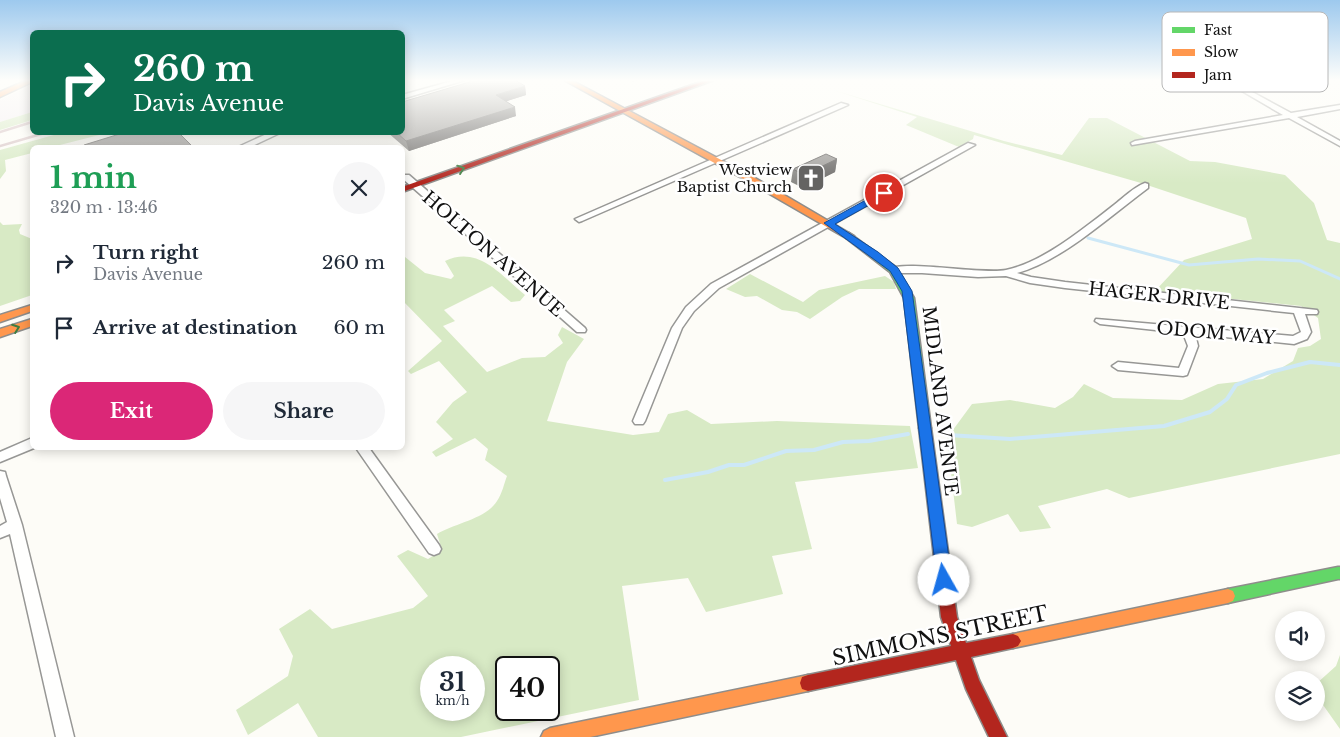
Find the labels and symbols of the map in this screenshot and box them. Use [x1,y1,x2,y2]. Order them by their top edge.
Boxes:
legend [1162,12,1328,92]
text: Fast [1204,21,1233,39]
text: Slow [1204,43,1238,61]
text: Jam [1202,66,1232,84]
place label: Westview Baptist Church [677,160,792,196]
church icon: Westview Baptist Church [796,163,826,193]
one-way arrow [456,165,465,175]
pin [863,172,905,214]
street label: HOLTON AVENUE [418,186,568,322]
street label: HAGER DRIVE [1087,278,1231,314]
street label: MIDLAND AVENUE [917,305,963,497]
street label: ODOM WAY [1156,317,1277,349]
one-way arrow [11,324,20,334]
position arrow [917,553,969,605]
street label: SIMMONS STREET [830,600,1050,672]
speed limit sign: 40 [495,656,560,721]

